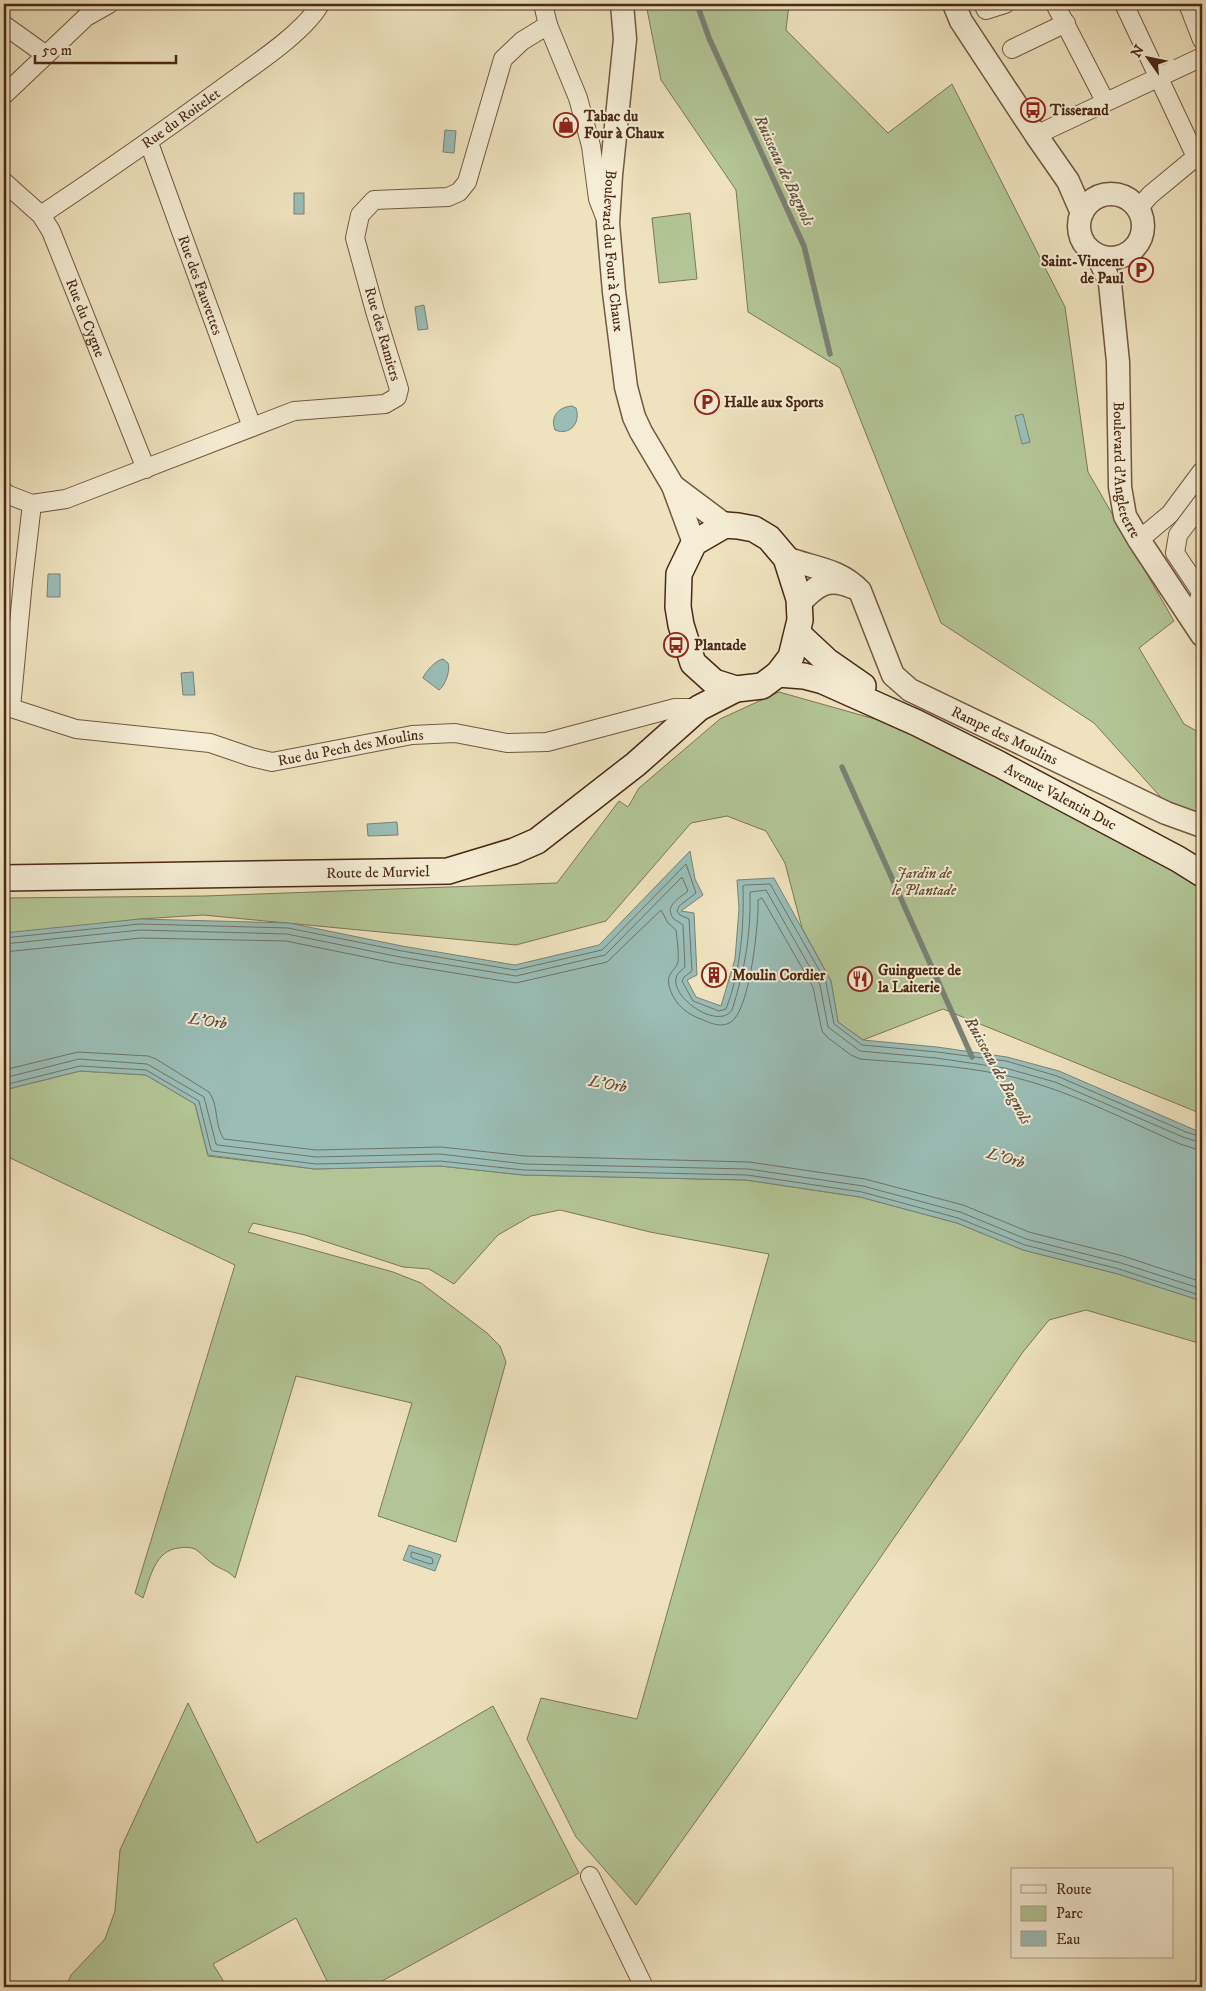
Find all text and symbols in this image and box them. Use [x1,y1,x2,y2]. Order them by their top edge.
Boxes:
scale bar [35,32,176,64]
north arrow [1124,32,1174,82]
text: 50 m [42,41,72,60]
text: N [1127,41,1149,61]
street label: Rue du Roitelet [138,84,224,153]
bus stop icon: Tisserand [1020,97,1046,123]
place label: Tisserand [1049,101,1109,120]
place label: Tabac du Four à Chaux [583,107,665,143]
water label: Ruisseau de Bagnols [749,111,819,230]
shop icon: Tabac du Four à Chaux [553,112,579,138]
street label: Boulevard du Four à Chaux [598,169,628,334]
street label: Rue des Fauvettes [173,233,227,338]
place label: Saint-Vincent de Paul [1041,252,1124,288]
parking icon: Saint-Vincent de Paul [1128,257,1154,283]
street label: Rue du Cygne [61,276,109,360]
street label: Rue des Ramiers [360,285,405,383]
parking icon: Halle aux Sports [694,389,720,415]
place label: Halle aux Sports [724,393,824,412]
street label: Boulevard d'Angleterre [1109,402,1145,542]
bus stop icon: Plantade [663,632,689,658]
place label: Plantade [694,636,747,655]
street label: Rampe des Moulins [948,702,1061,770]
street label: Rue du Pech des Moulins [276,725,424,771]
street label: Avenue Valentin Duc [1001,760,1120,835]
street label: Route de Murviel [326,862,430,883]
park label: Jardin de le Plantade [891,864,957,900]
place label: Guinguette de la Laiterie [877,961,962,997]
building icon: Moulin Cordier [701,962,727,988]
place label: Moulin Cordier [732,966,826,985]
restaurant icon: Guinguette de la Laiterie [847,966,873,992]
water label: L'Orb [187,1008,228,1034]
water label: Ruisseau de Bagnols [960,1012,1037,1129]
water label: L'Orb [586,1071,629,1097]
water label: L'Orb [984,1143,1027,1173]
legend [1011,1868,1174,1958]
text: Route [1056,1880,1091,1899]
text: Parc [1056,1904,1084,1923]
text: Eau [1056,1930,1080,1949]

